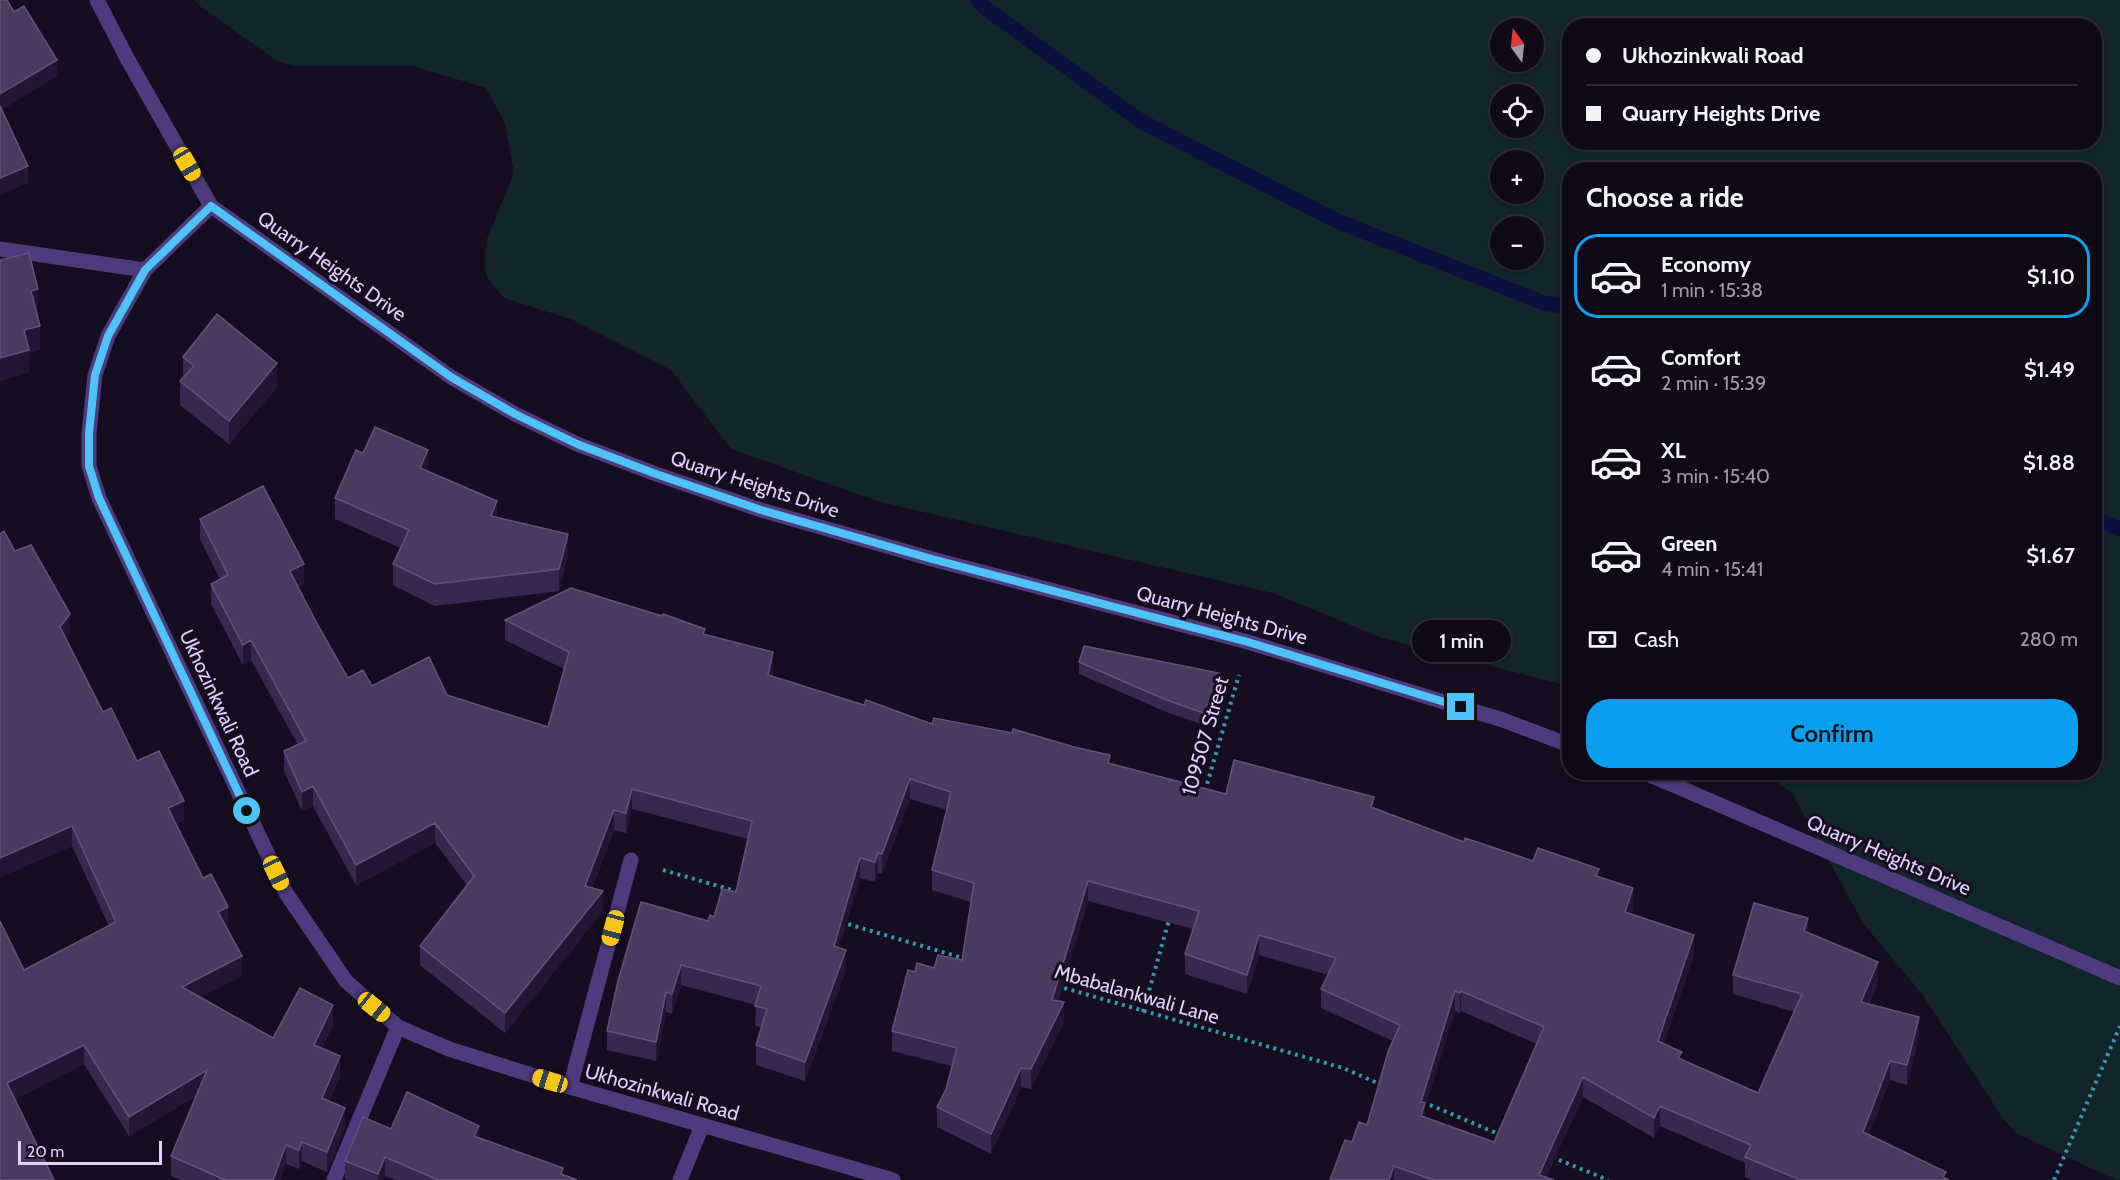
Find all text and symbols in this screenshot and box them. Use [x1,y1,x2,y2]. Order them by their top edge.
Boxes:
north arrow [1490,18,1544,72]
map controls [1490,18,1544,270]
text: Ukhozinkwali Road [1622,42,1803,69]
button: locate [1490,84,1544,138]
text: Quarry Heights Drive [1622,100,1820,127]
car [170,144,204,184]
button: + [1490,150,1544,204]
text: Choose a ride [1586,181,1744,214]
street label: Quarry Heights Drive [253,206,411,326]
button: − [1490,216,1544,270]
icon: car [1589,249,1643,303]
text: Economy [1661,251,1751,278]
text: $1.10 [2027,263,2075,290]
text: 1 min · 15:38 [1661,278,1763,302]
icon: car [1589,342,1643,396]
text: Comfort [1661,344,1740,371]
text: $1.49 [2024,356,2075,383]
text: 2 min · 15:39 [1661,371,1766,395]
icon: car [1589,435,1643,489]
text: XL [1661,437,1686,464]
street label: Quarry Heights Drive [668,445,842,523]
text: $1.88 [2023,449,2075,476]
text: 3 min · 15:40 [1661,464,1770,488]
icon: car [1589,528,1643,582]
text: Green [1661,530,1717,557]
text: $1.67 [2026,542,2075,569]
text: 4 min · 15:41 [1661,557,1763,581]
street label: Quarry Heights Drive [1134,581,1310,649]
callout: 1 min [1412,620,1510,662]
icon: cash [1586,623,1619,656]
street label: Ukhozinkwali Road [174,626,264,780]
text: Cash [1634,626,1679,653]
text: 280 m [2019,627,2078,651]
text: 1 min [1439,629,1484,653]
street label: 109507 Street [1177,674,1233,798]
route end [1447,693,1474,720]
button: Confirm [1586,699,2078,768]
route start [233,797,260,824]
street label: Quarry Heights Drive [1803,810,1975,900]
car [260,853,292,893]
car [600,908,626,948]
street label: Mbabalankwali Lane [1052,959,1222,1029]
car [354,989,394,1025]
street label: Ukhozinkwali Road [582,1058,742,1126]
car [530,1067,570,1095]
scale bar [18,1138,162,1166]
text: 20 m [27,1142,64,1161]

